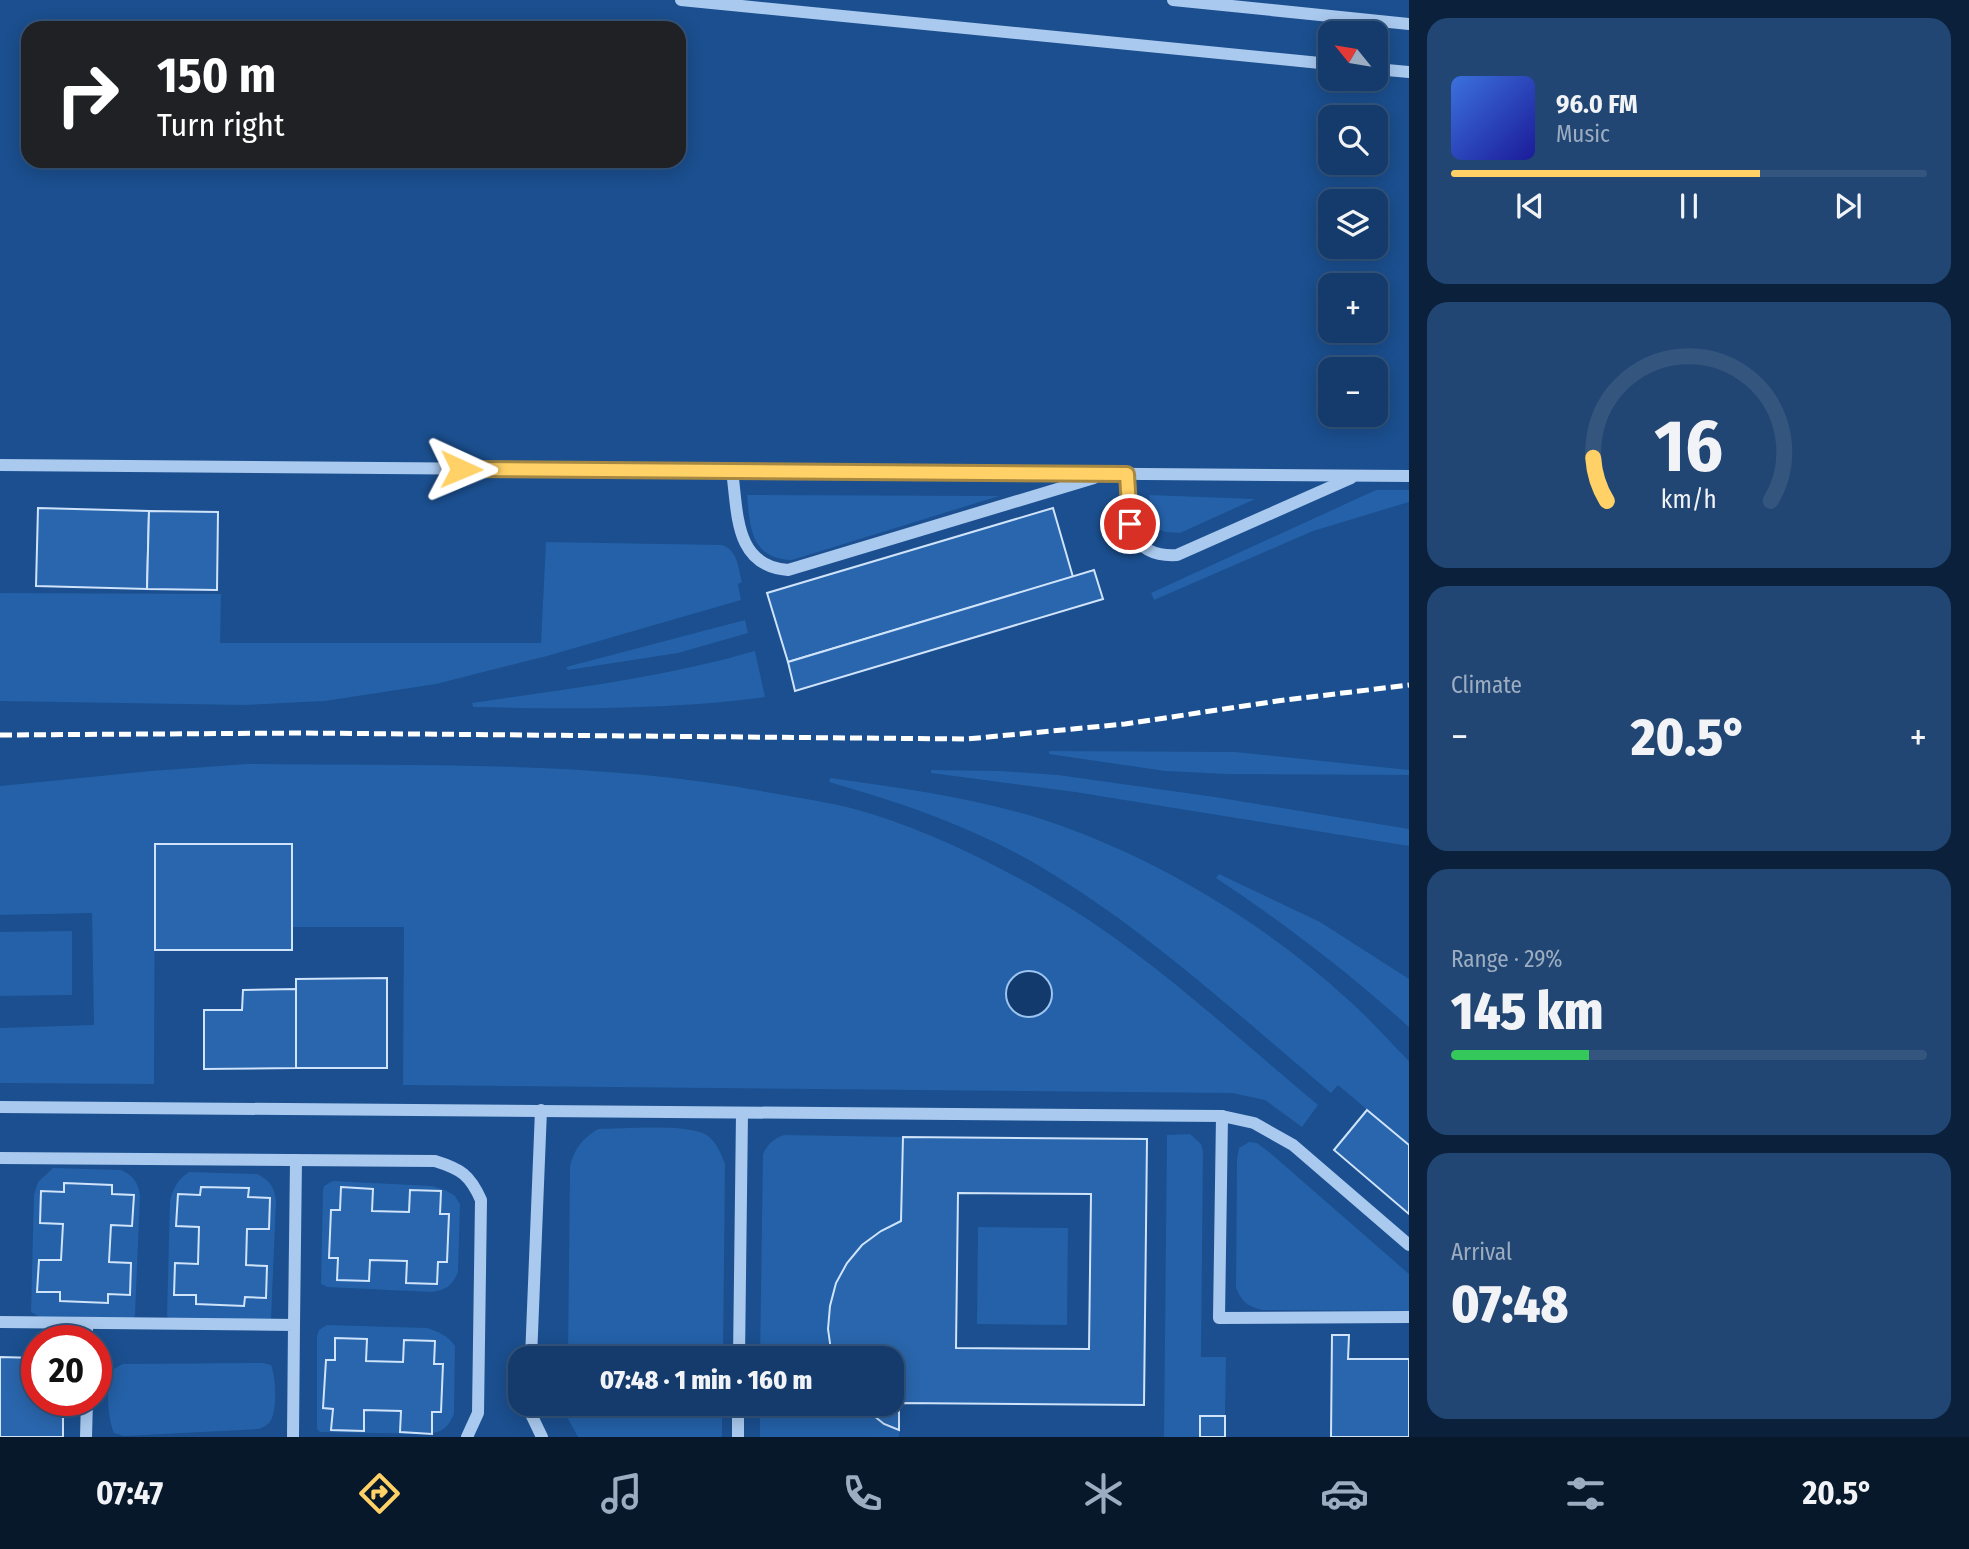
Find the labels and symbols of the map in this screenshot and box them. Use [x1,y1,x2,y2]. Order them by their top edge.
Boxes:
north arrow [1318,21,1388,91]
position arrow [424,432,498,506]
pin [1100,494,1160,554]
speed limit sign: 20 [21,1325,112,1416]

